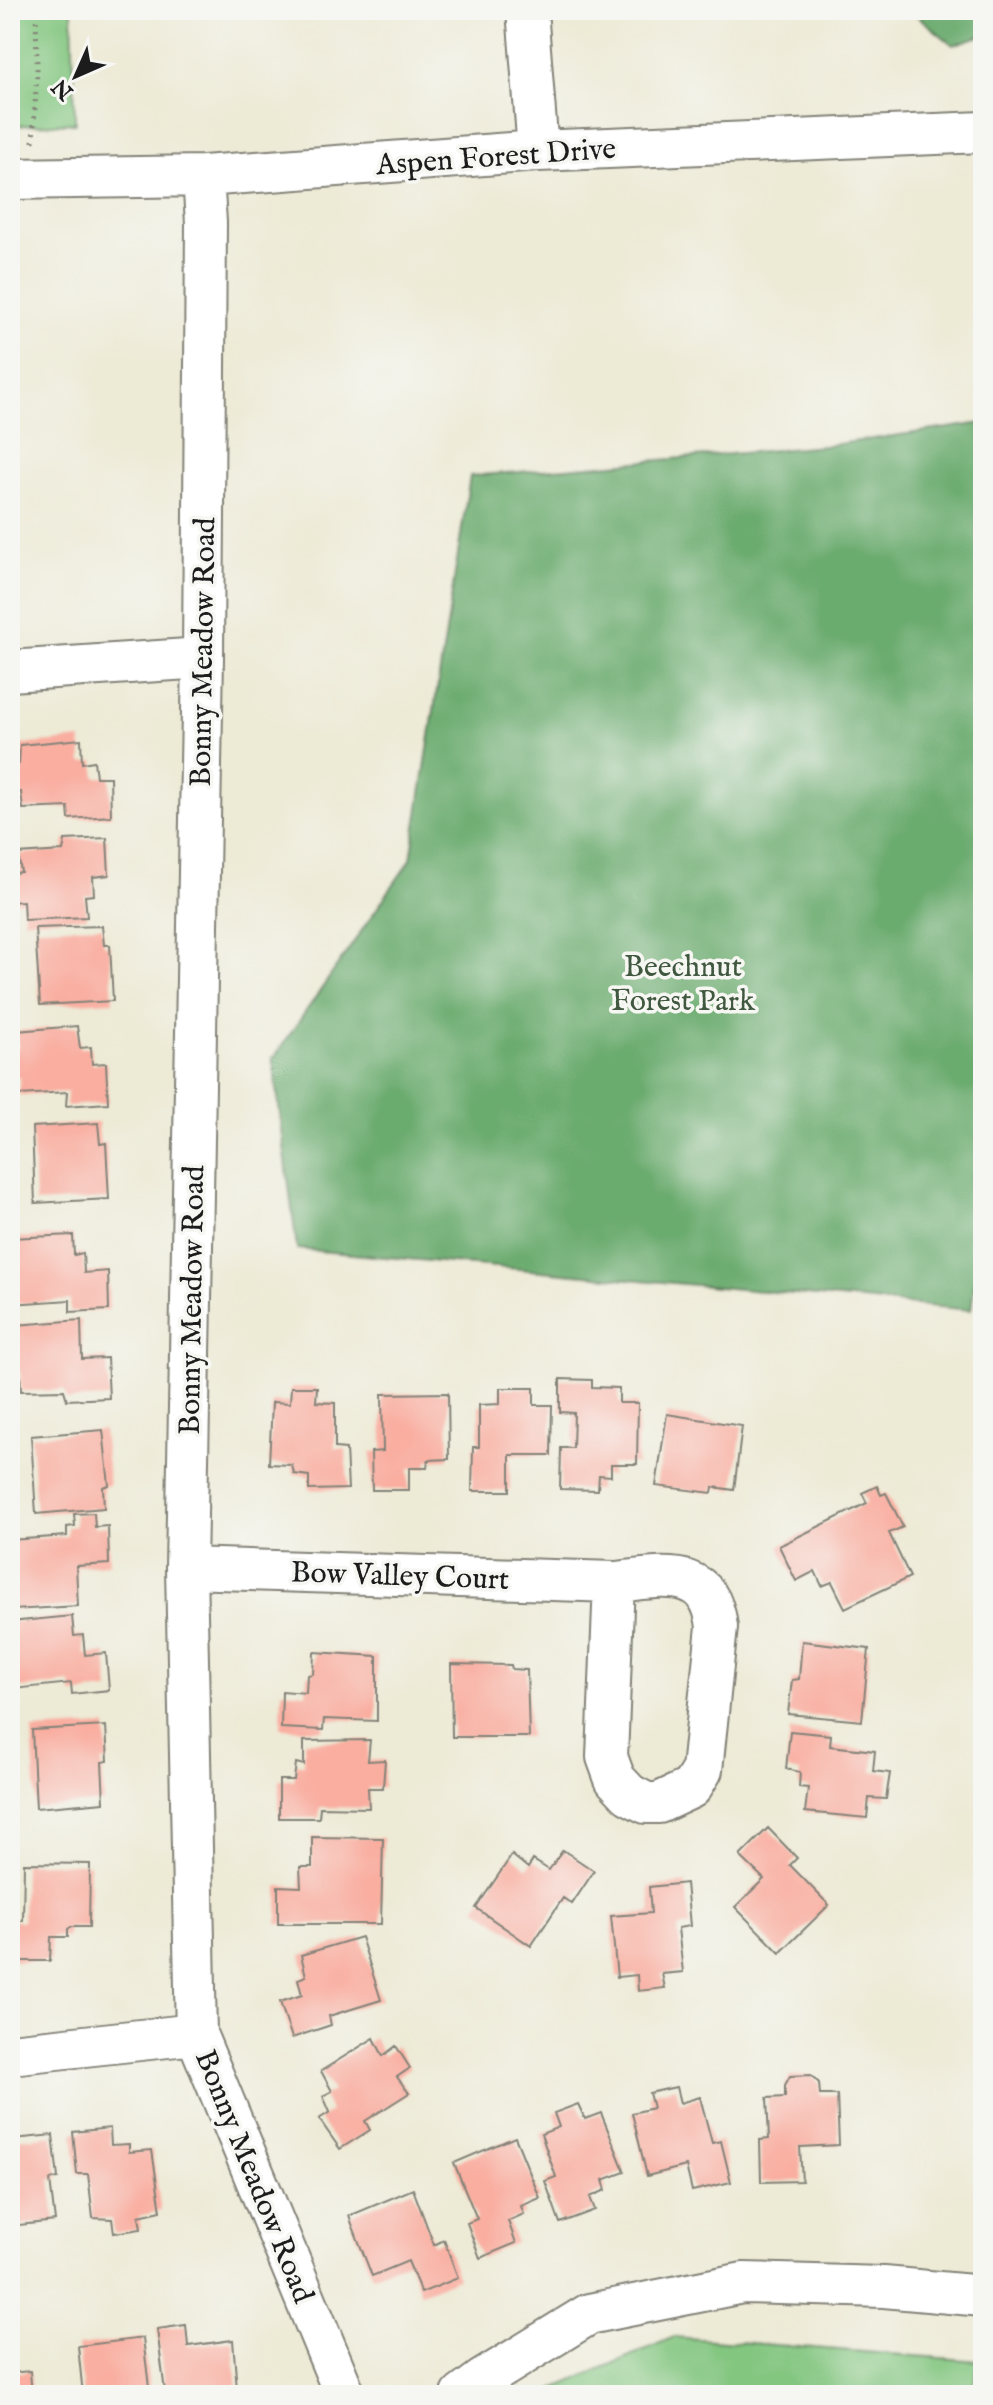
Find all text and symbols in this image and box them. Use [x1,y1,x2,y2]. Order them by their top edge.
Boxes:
north arrow [36,36,116,116]
text: N [47,72,81,106]
street label: Aspen Forest Drive [374,131,617,185]
street label: Bonny Meadow Road [183,516,225,787]
park label: Beechnut Forest Park [611,949,756,1021]
street label: Bonny Meadow Road [172,1164,214,1435]
street label: Bow Valley Court [290,1554,510,1600]
street label: Bonny Meadow Road [185,2045,322,2310]

